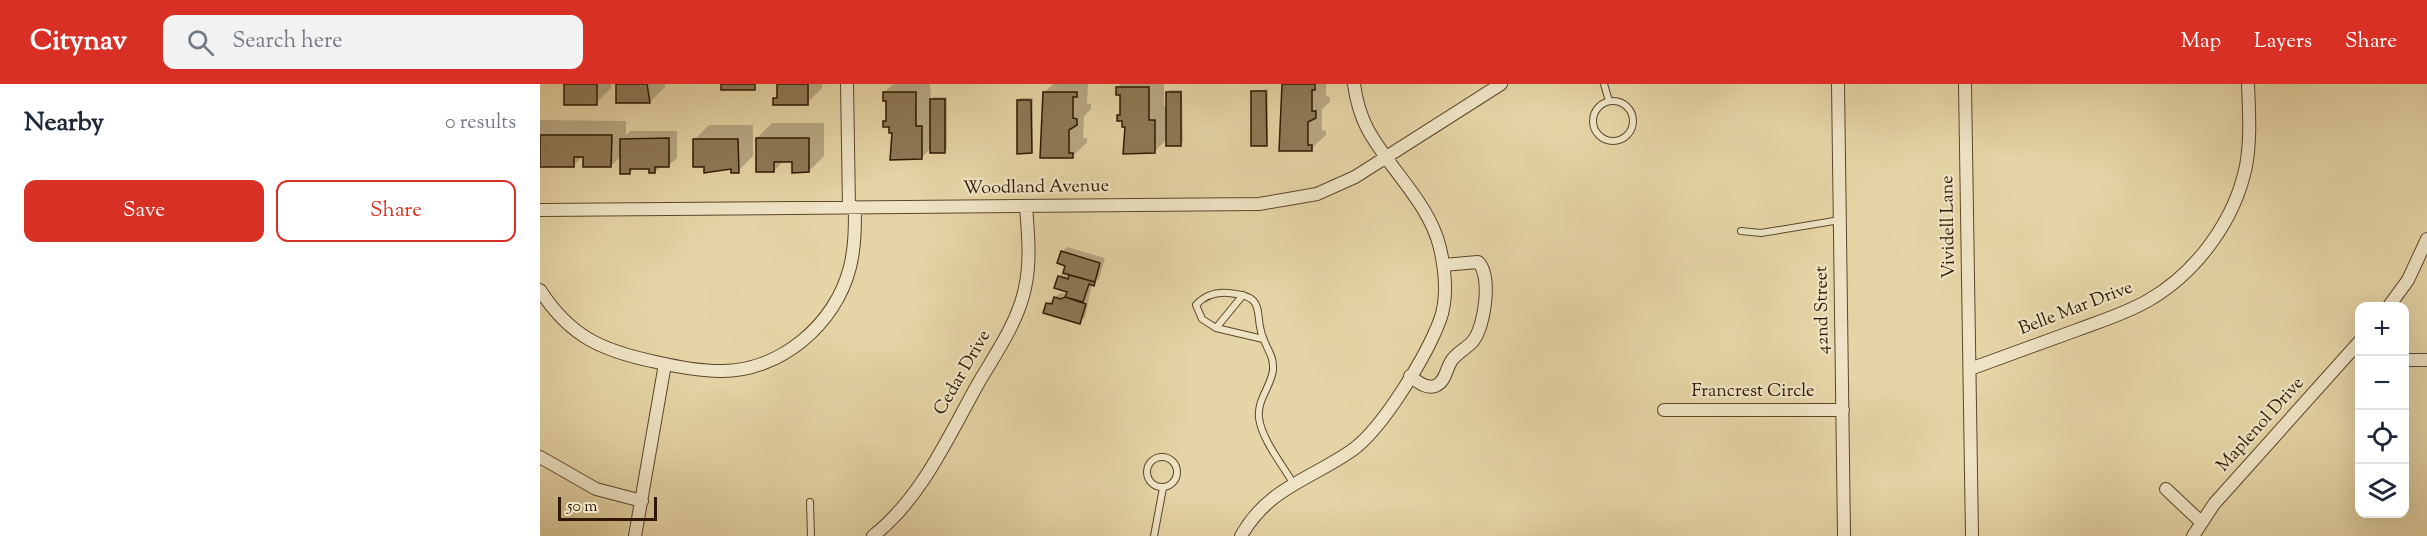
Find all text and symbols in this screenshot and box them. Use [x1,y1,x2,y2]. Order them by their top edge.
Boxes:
search box [163,15,583,69]
text: Citynav [30,22,127,62]
icon: search [184,26,217,59]
text: Search here [232,26,343,58]
text: Map [2181,27,2221,57]
text: Layers [2254,27,2312,57]
text: Share [2345,27,2397,57]
text: Nearby [24,105,104,142]
text: 0 results [445,109,516,138]
street label: Woodland Avenue [963,174,1109,202]
street label: Vividell Lane [1935,175,1963,279]
button: Save [24,180,264,242]
button: Share [276,180,516,242]
street label: 42nd Street [1809,266,1837,354]
street label: Belle Mar Drive [2015,275,2137,343]
map controls [2355,302,2409,518]
button: + [2355,302,2409,356]
street label: Cedar Drive [928,326,998,420]
button: − [2355,356,2409,410]
street label: Maplenol Drive [2211,372,2311,478]
street label: Francrest Circle [1692,379,1814,405]
button: locate [2355,410,2409,464]
button: layers [2355,464,2409,518]
scale bar [558,494,657,522]
text: 50 m [567,496,598,519]

